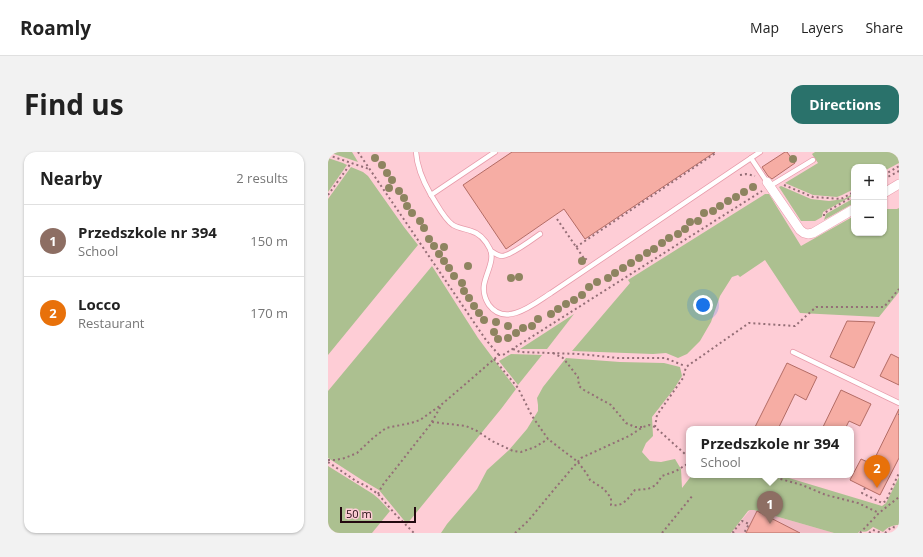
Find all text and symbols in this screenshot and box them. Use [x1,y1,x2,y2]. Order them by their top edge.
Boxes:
text: Roamly [20,15,91,41]
text: Map [750,18,779,37]
text: Layers [801,18,843,37]
text: Share [865,18,903,37]
text: Find us [24,85,124,123]
button: Directions [791,85,899,124]
map controls [851,164,887,236]
button: + [851,164,887,200]
text: Nearby [40,167,102,190]
text: 2 results [236,169,288,187]
button: − [851,200,887,236]
text: Przedszkole nr 394 [78,222,217,242]
text: 1 [49,232,57,250]
text: 150 m [250,232,288,250]
text: School [78,242,118,260]
text: Locco [78,294,120,314]
your location [693,295,713,315]
text: 2 [49,304,57,322]
text: 170 m [250,304,288,322]
text: Restaurant [78,314,145,332]
popup [686,426,854,478]
text: Przedszkole nr 394 [701,433,839,453]
text: School [701,453,741,471]
pin: 2 [864,455,890,488]
pin: 1 [757,491,783,524]
scale bar [340,505,416,524]
text: 50 m [346,506,372,521]

